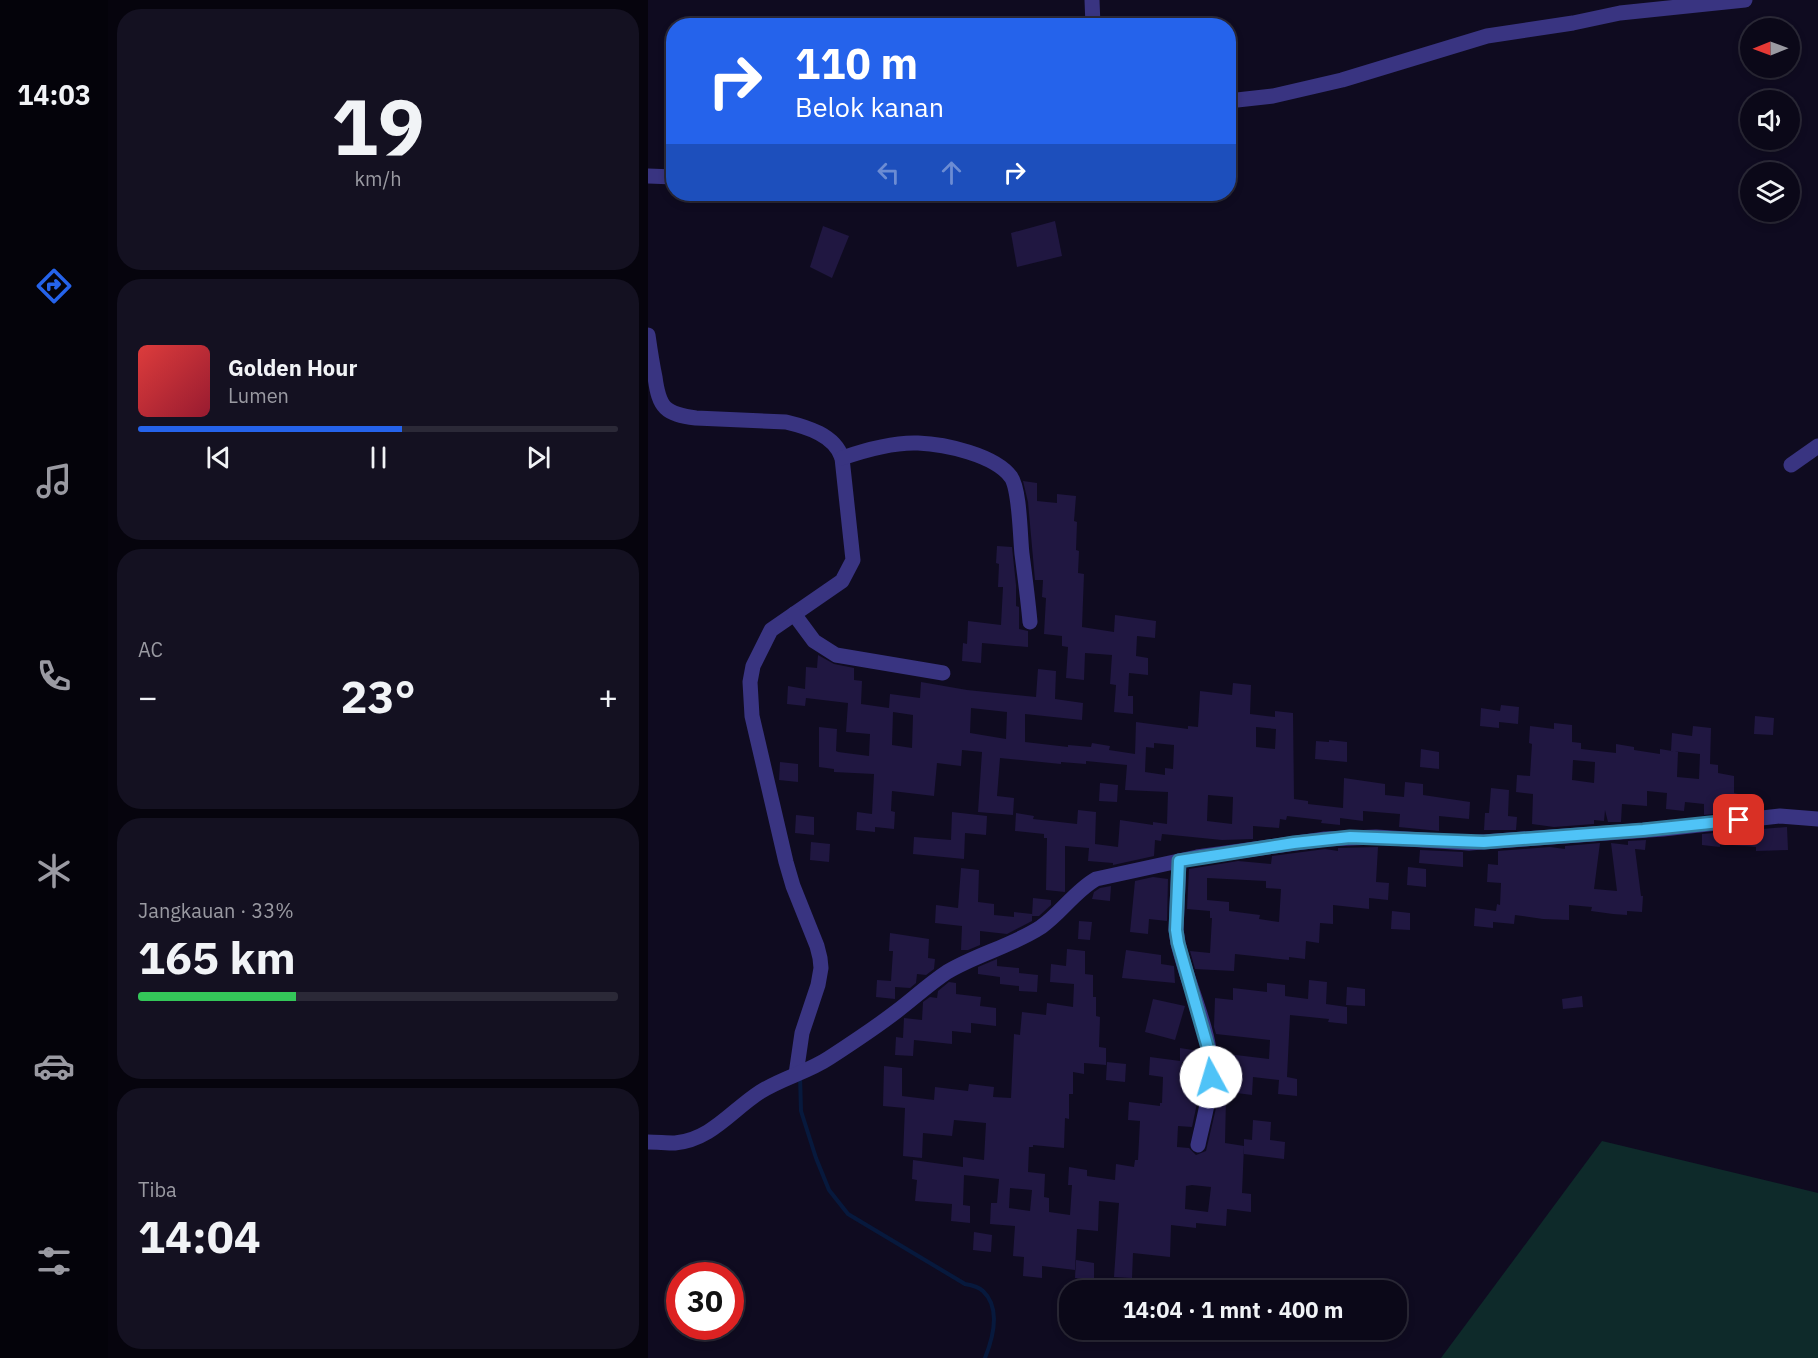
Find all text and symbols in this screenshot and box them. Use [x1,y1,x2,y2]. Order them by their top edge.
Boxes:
north arrow [1740,18,1800,78]
map controls [1740,18,1800,222]
text: 110 m [795,36,918,91]
icon: right [696,42,774,120]
text: 19 [331,75,425,176]
text: 14:03 [17,77,91,112]
text: Belok kanan [795,89,944,124]
button: sound [1740,90,1800,150]
icon: left [872,156,905,189]
icon: ahead [935,156,968,189]
icon: right [998,156,1031,189]
button: layers [1740,162,1800,222]
text: km/h [354,165,402,192]
icon: directions [33,265,75,307]
text: Golden Hour [228,353,357,382]
text: Lumen [228,382,289,409]
icon: previous [202,441,235,474]
icon: pause [362,441,395,474]
icon: next [522,441,555,474]
icon: music [33,460,75,502]
text: AC [138,636,163,663]
icon: phone [33,655,75,697]
text: 23° [340,667,416,725]
text: − [138,675,158,718]
text: + [598,675,618,718]
pin [1713,794,1764,845]
icon: arrive [1722,803,1755,836]
icon: climate [33,850,75,892]
text: Jangkauan · 33% [138,897,294,924]
text: 165 km [138,928,296,986]
icon: car [33,1045,75,1087]
position arrow [1179,1045,1243,1109]
text: Tiba [138,1176,177,1203]
text: 14:04 [138,1207,261,1265]
icon: filters [33,1240,75,1282]
speed limit sign: 30 [666,1262,744,1340]
text: 14:04 · 1 mnt · 400 m [1123,1295,1343,1324]

